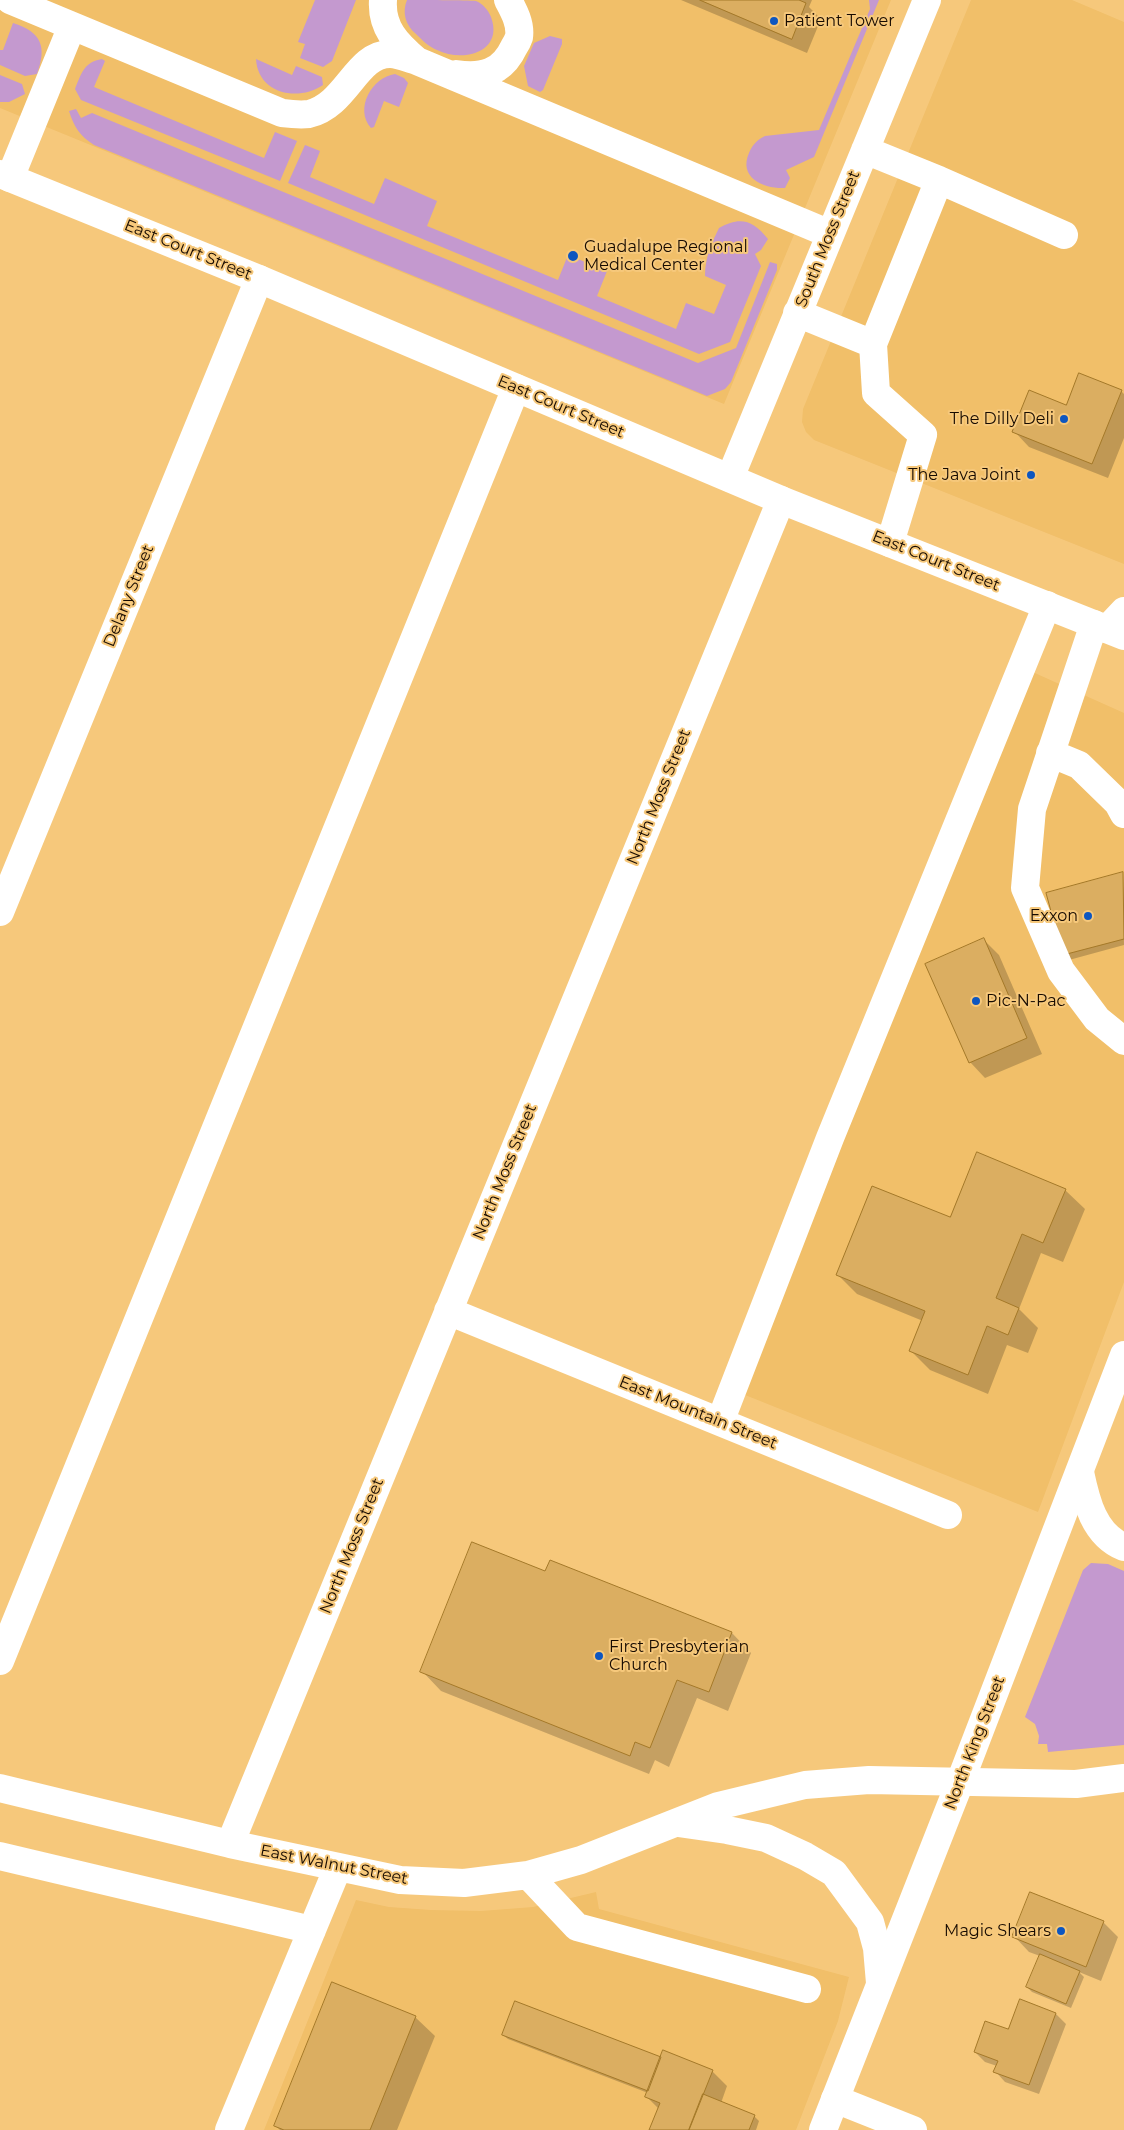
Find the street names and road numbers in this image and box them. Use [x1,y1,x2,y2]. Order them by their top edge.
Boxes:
street label: South Moss Street [792,168,864,310]
street label: East Court Street [121,216,255,284]
street label: East Court Street [495,372,627,442]
street label: East Court Street [869,527,1003,595]
street label: Delany Street [100,542,158,650]
street label: North Moss Street [623,726,695,868]
street label: North Moss Street [469,1101,541,1243]
street label: East Mountain Street [616,1373,780,1453]
street label: North Moss Street [316,1475,388,1617]
street label: North King Street [941,1674,1009,1812]
street label: East Walnut Street [259,1841,409,1889]

